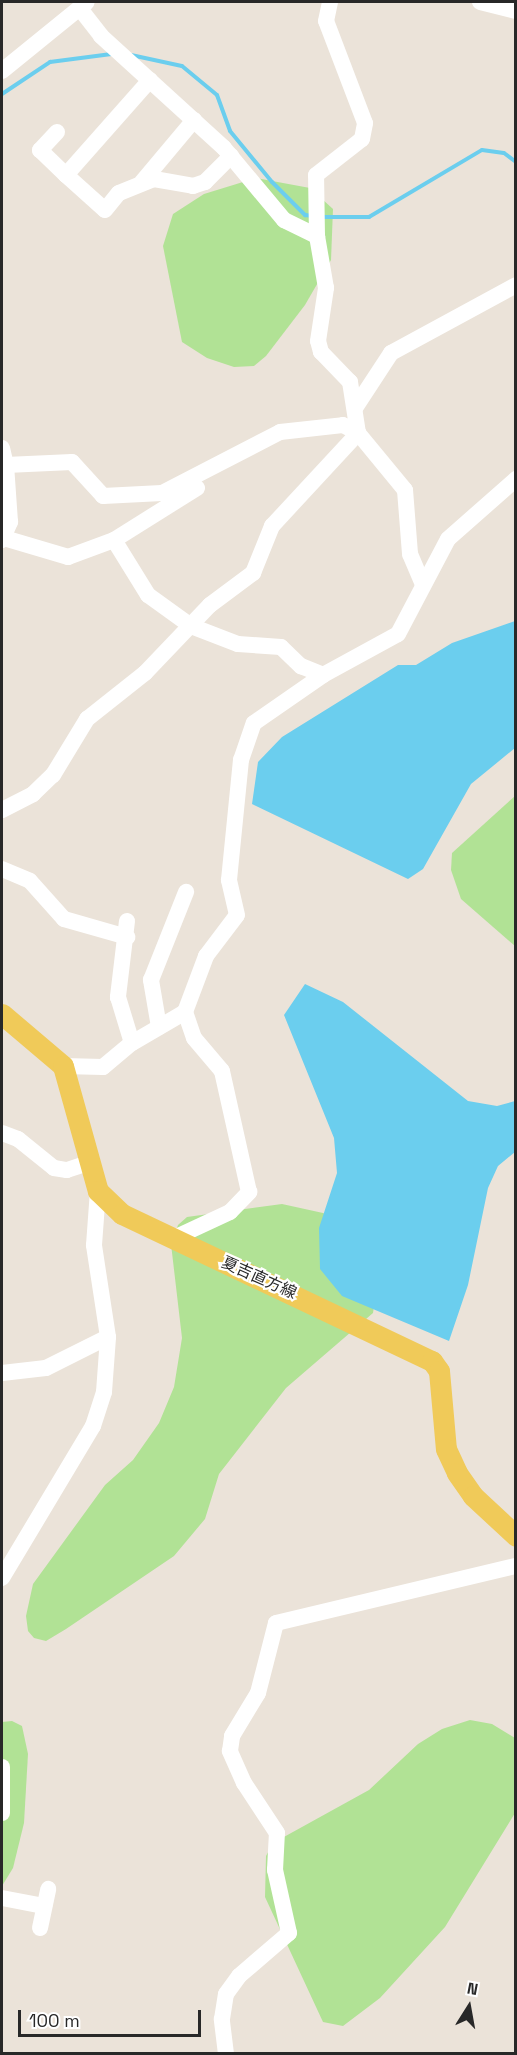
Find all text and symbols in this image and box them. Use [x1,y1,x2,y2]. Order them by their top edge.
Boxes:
street label: 夏吉直方線 [219,1253,299,1303]
north arrow [439,1977,499,2037]
text: N [465,1978,480,2000]
scale bar [21,1998,204,2036]
text: 100 m [29,2009,80,2032]

